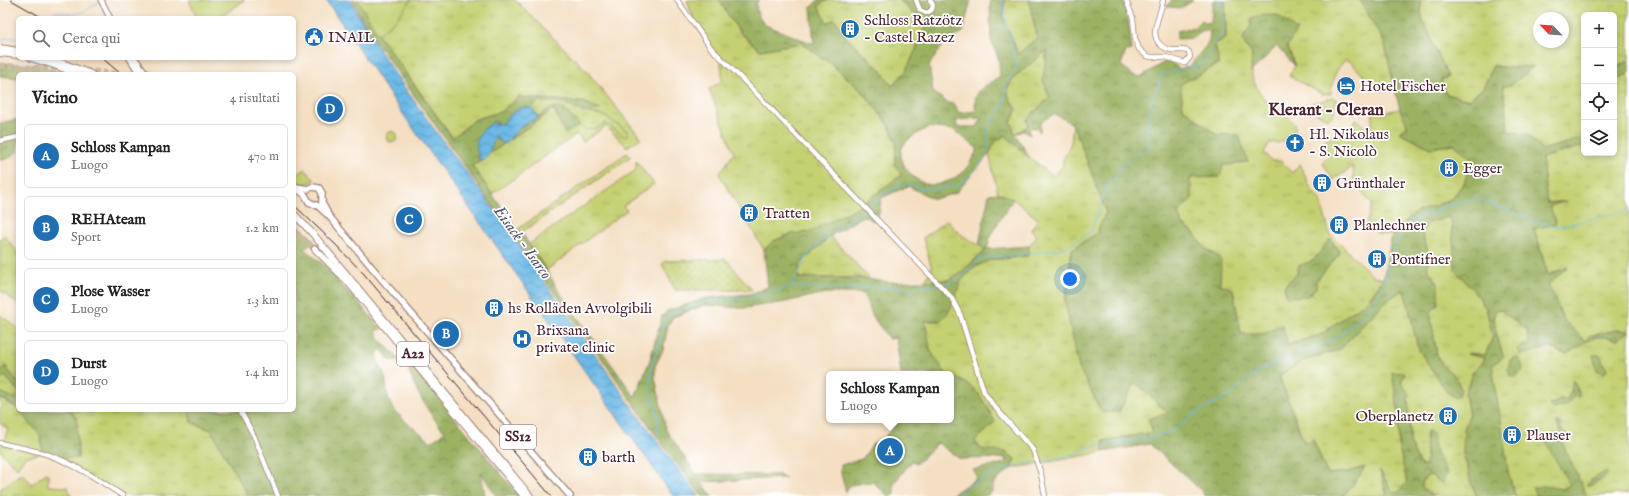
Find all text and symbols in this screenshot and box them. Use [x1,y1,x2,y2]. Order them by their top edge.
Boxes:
place label: Schloss Ratzötz - Castel Razez [864,11,962,47]
north arrow [1533,12,1569,48]
map controls [1581,12,1617,156]
button: + [1581,12,1617,48]
search box [16,16,296,60]
building icon: Schloss Ratzötz - Castel Razez [839,18,861,40]
public building icon: INAIL [303,26,325,48]
icon: search [30,27,52,49]
place label: INAIL [328,28,375,47]
text: Cerca qui [62,29,121,48]
button: − [1581,48,1617,84]
hotel icon: Hotel Fischer [1335,75,1357,97]
place label: Hotel Fischer [1360,77,1446,96]
button: locate [1581,84,1617,120]
text: Vicino [32,88,78,109]
text: 4 risultati [230,90,280,107]
pin: D [317,94,343,124]
district label: Klerant - Cleran [1268,100,1384,121]
button: layers [1581,120,1617,156]
place label: Hl. Nikolaus - S. Nicolò [1309,125,1389,161]
church icon: Hl. Nikolaus - S. Nicolò [1284,132,1306,154]
text: Schloss Kampan [71,138,171,157]
text: A [42,148,50,165]
text: 470 m [248,148,279,165]
text: Luogo [71,157,108,174]
building icon: Egger [1438,157,1460,179]
place label: Egger [1463,159,1503,178]
building icon: Grünthaler [1311,172,1333,194]
place label: Grünthaler [1336,174,1406,193]
water label: Eisack - Isarco [488,202,555,284]
building icon: Tratten [738,202,760,224]
place label: Tratten [763,204,810,223]
pin: C [396,205,422,235]
text: REHAteam [71,210,146,229]
building icon: Planlechner [1328,214,1350,236]
place label: Planlechner [1353,216,1426,235]
text: B [42,220,50,237]
text: 1.2 km [245,220,279,237]
text: Sport [71,229,101,246]
building icon: Pontifner [1366,248,1388,270]
place label: Pontifner [1391,250,1451,269]
your location [1060,269,1080,289]
text: Plose Wasser [71,282,150,301]
text: C [41,292,51,309]
text: 1.3 km [247,292,279,309]
building icon: hs Rolläden Avvolgibili [483,297,505,319]
place label: hs Rolläden Avvolgibili [508,299,652,318]
text: Luogo [71,301,108,318]
pin: B [433,319,459,349]
place label: Brixsana private clinic [536,321,615,357]
hospital icon: Brixsana private clinic [511,328,533,350]
road number: A22 [397,342,429,366]
text: Durst [71,354,107,373]
text: D [41,364,51,381]
text: 1.4 km [245,364,279,381]
popup [826,371,954,423]
text: Luogo [71,373,108,390]
text: Schloss Kampan [840,379,940,398]
text: Luogo [840,398,877,415]
building icon: Oberplanetz [1437,405,1459,427]
place label: Oberplanetz [1356,407,1434,426]
building icon: Plauser [1501,424,1523,446]
road number: SS12 [500,425,536,449]
place label: Plauser [1526,426,1571,445]
pin: A [877,436,903,466]
building icon: barth [577,446,599,468]
place label: barth [602,448,635,467]

